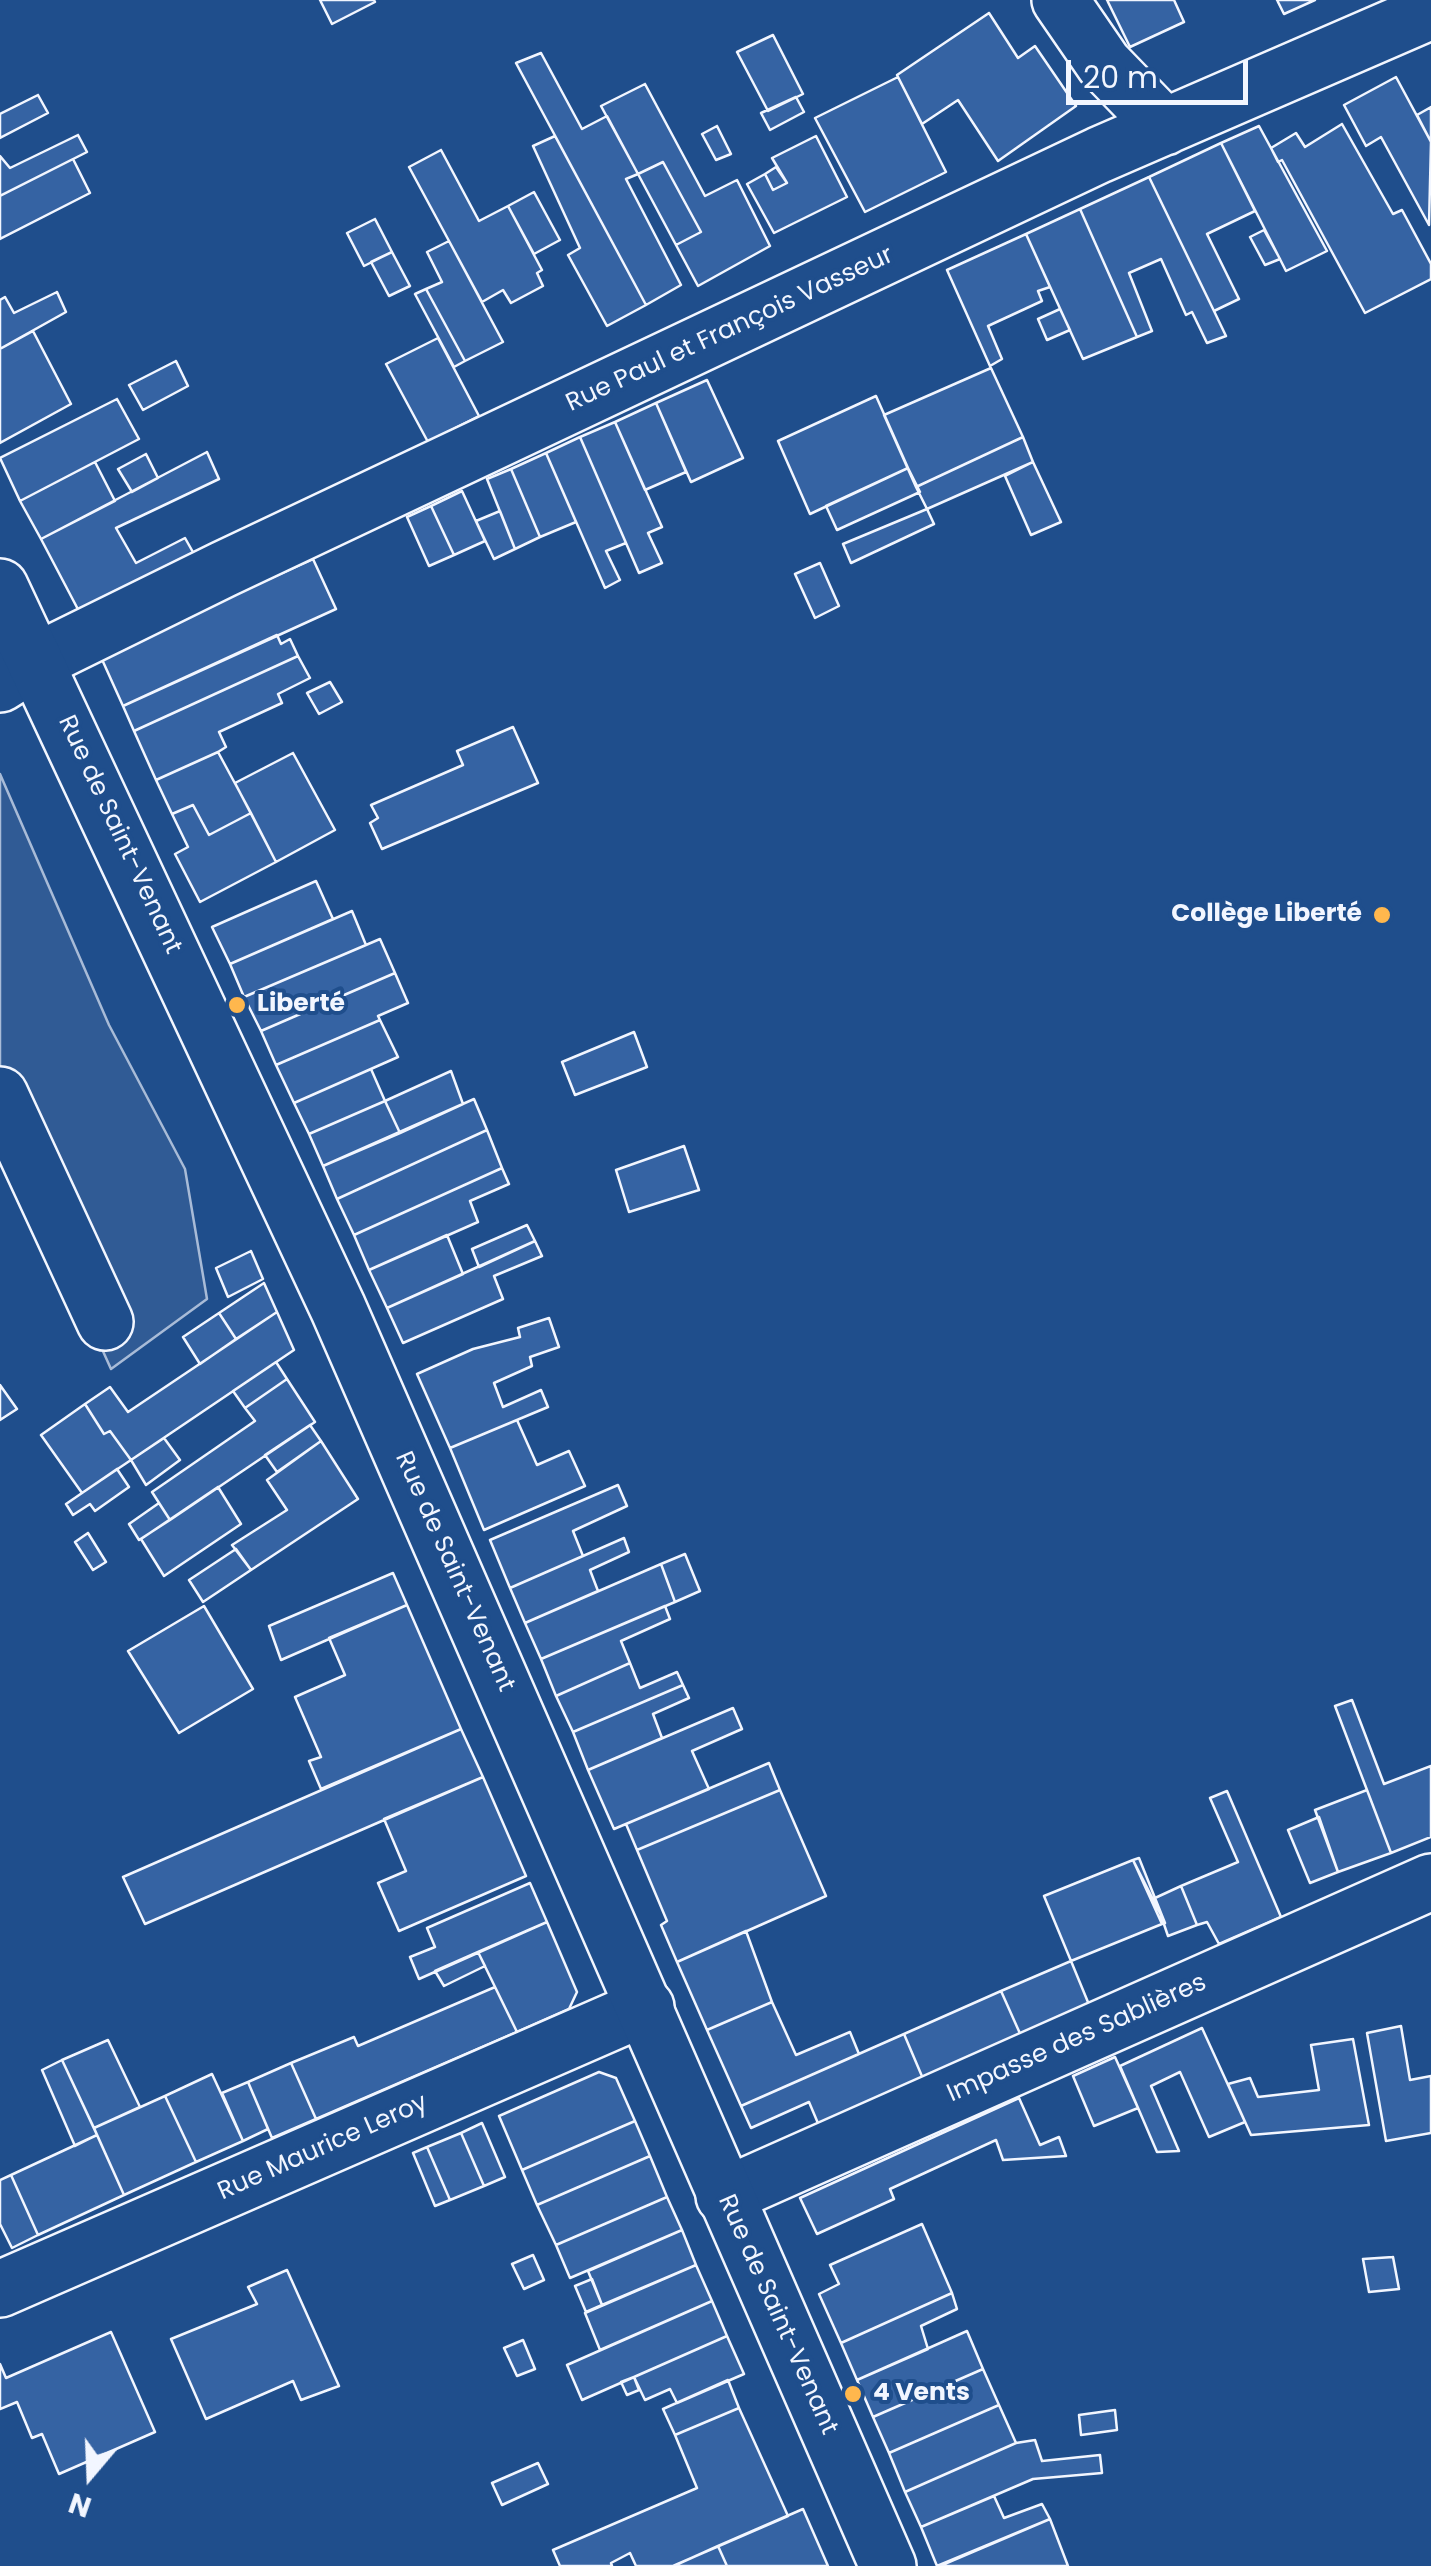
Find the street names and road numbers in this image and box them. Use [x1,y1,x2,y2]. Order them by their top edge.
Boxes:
street label: Rue Paul et François Vasseur [562,241,898,419]
street label: Rue de Saint-Venant [51,711,187,959]
street label: Rue de Saint-Venant [388,1447,520,1697]
street label: Impasse des Sablières [943,1968,1211,2110]
street label: Rue Maurice Leroy [214,2088,432,2208]
street label: Rue de Saint-Venant [711,2190,843,2440]

